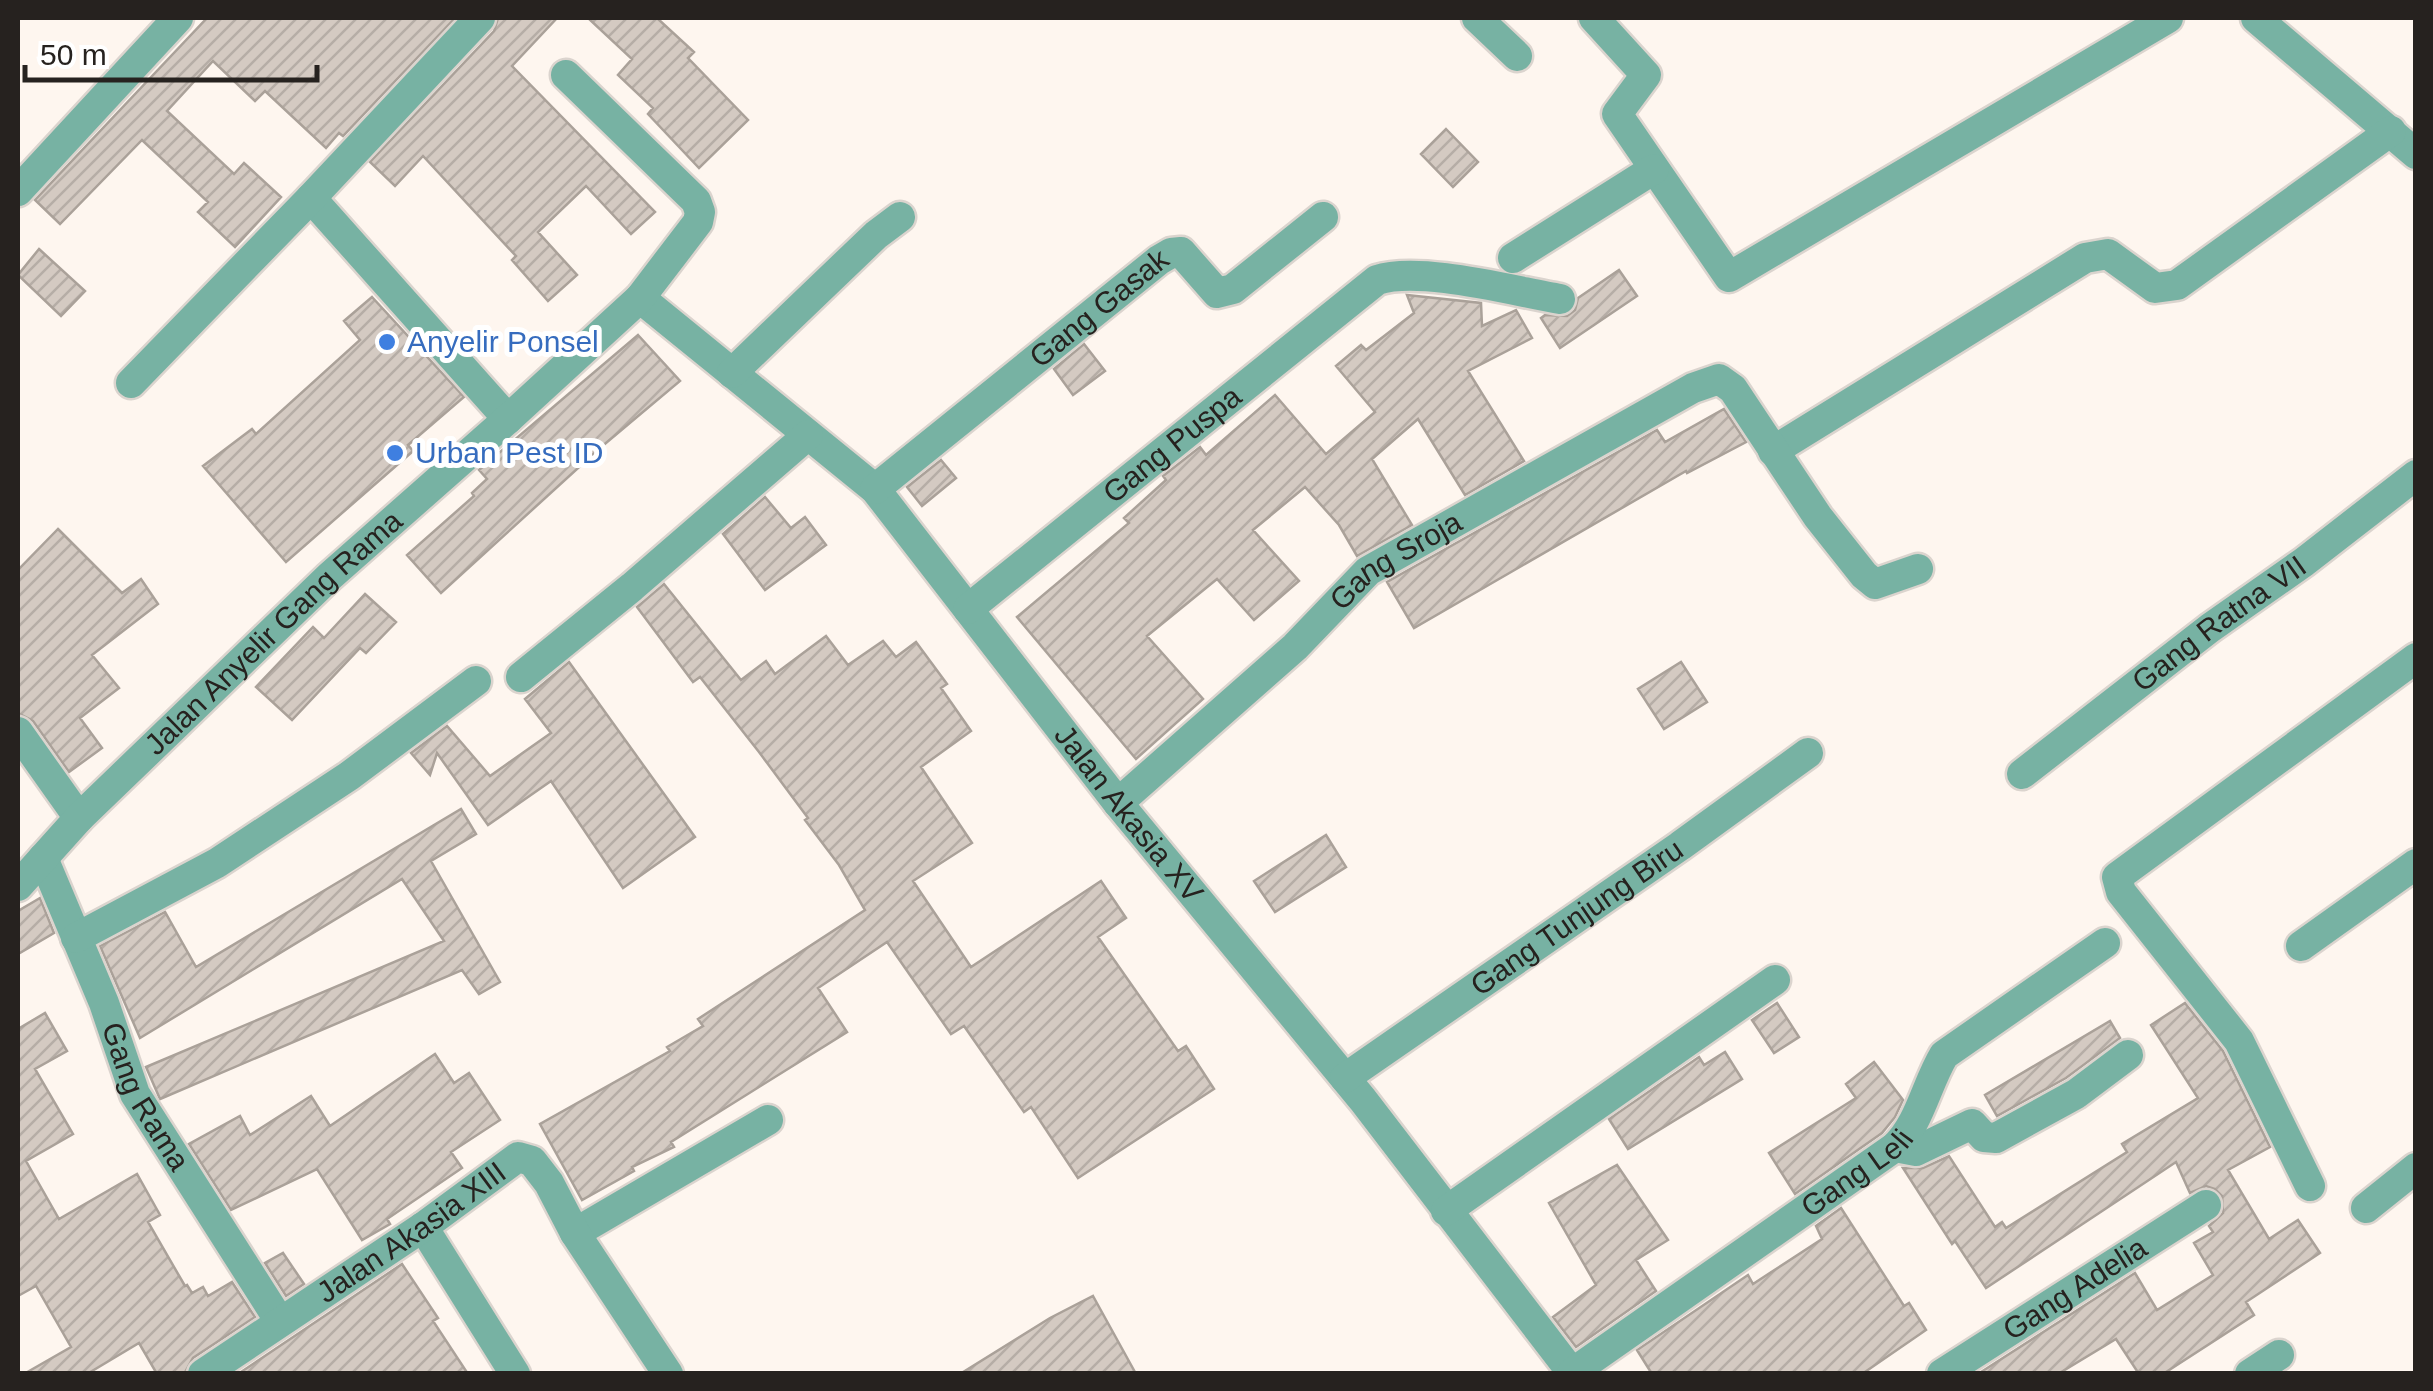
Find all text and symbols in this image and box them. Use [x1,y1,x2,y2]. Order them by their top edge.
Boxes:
scale bar [25,20,318,82]
text: 50 m [40,38,107,71]
street label: Gang Gasak [1023,241,1176,374]
place label: Anyelir Ponsel [407,325,599,358]
marker: Anyelir Ponsel [376,331,398,353]
street label: Gang Puspa [1096,379,1247,510]
place label: Urban Pest ID [415,436,603,469]
marker: Urban Pest ID [384,442,406,464]
street label: Jalan Anyelir Gang Rama [138,503,408,761]
street label: Gang Sroja [1323,505,1467,616]
street label: Gang Ratna VII [2126,549,2312,698]
street label: Jalan Akasia XV [1048,719,1210,908]
street label: Gang Tunjung Biru [1464,832,1689,1002]
street label: Gang Rama [96,1018,196,1177]
street label: Gang Leli [1795,1123,1920,1223]
street label: Jalan Akasia XIII [311,1155,512,1309]
street label: Gang Adelia [1997,1230,2153,1346]

